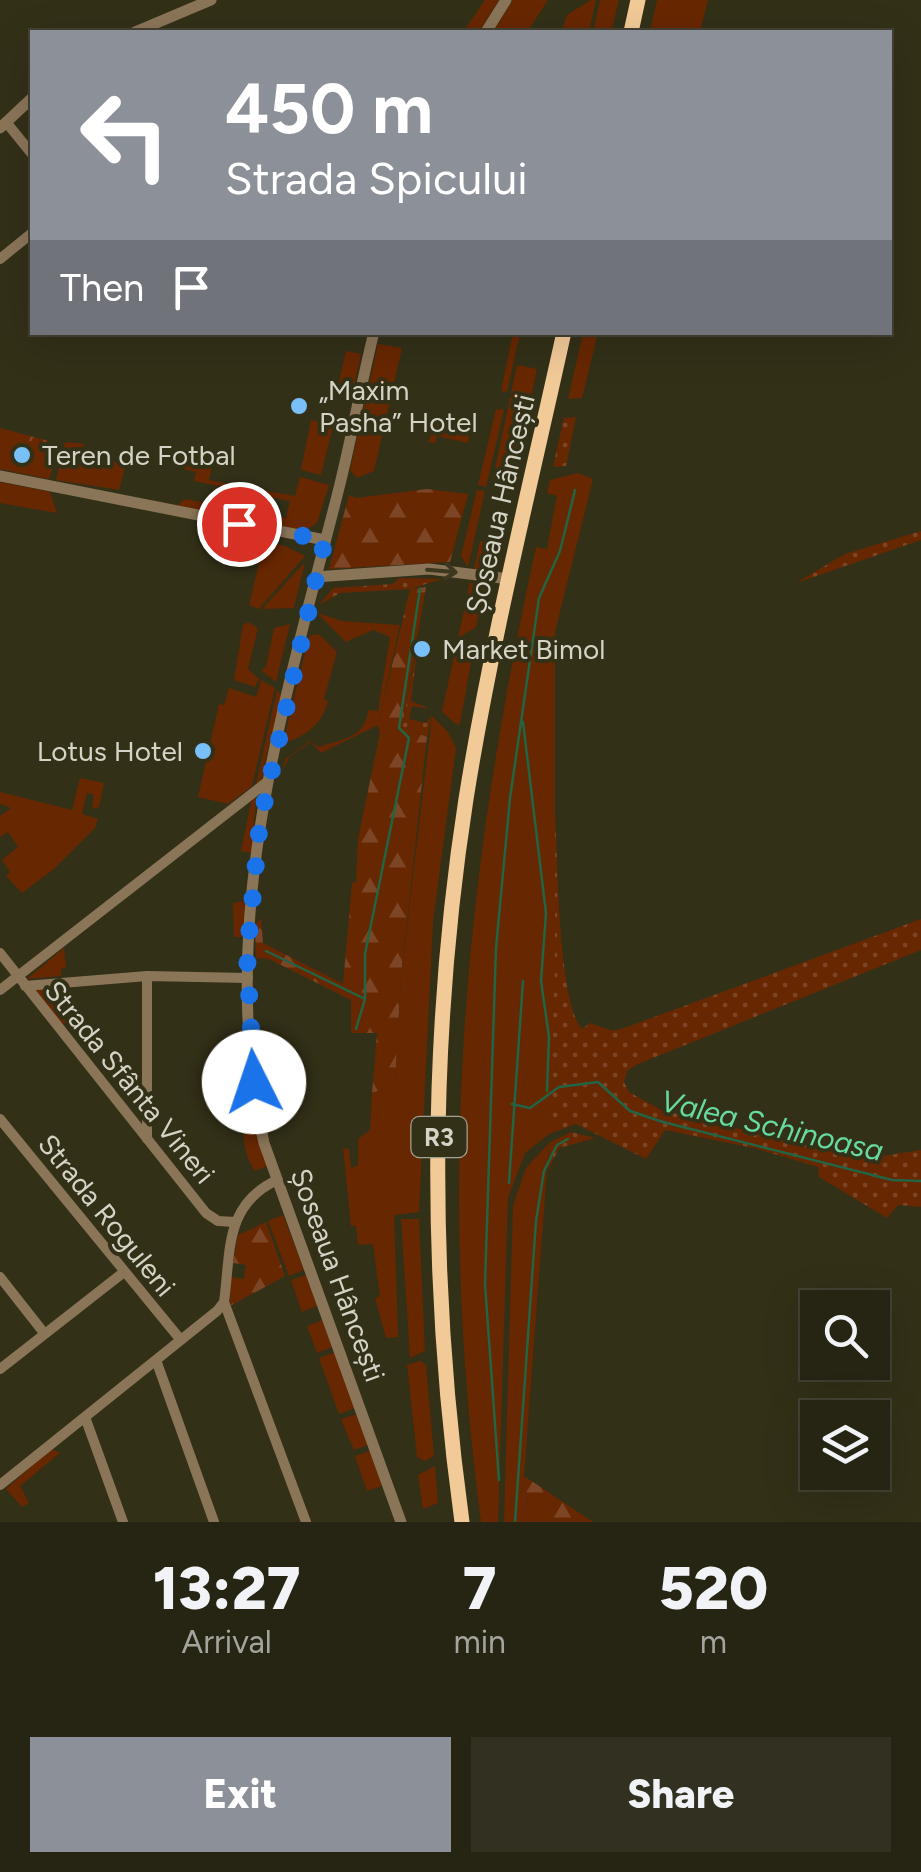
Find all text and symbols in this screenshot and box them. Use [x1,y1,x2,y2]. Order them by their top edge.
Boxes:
text: 450 m [225,66,433,151]
icon: left [60,70,190,200]
text: Strada Spicului [225,151,528,205]
icon: arrive [164,260,219,315]
text: Then [60,265,144,311]
place label: „Maxim Pasha” Hotel [319,373,478,439]
street label: Șoseaua Hâncești [458,391,542,617]
marker: „Maxim Pasha” Hotel [288,395,310,417]
place label: Teren de Fotbal [42,438,236,472]
marker: Teren de Fotbal [11,444,33,466]
pin [197,482,282,567]
icon: arrive [212,497,267,552]
one-way arrow [426,561,458,580]
place label: Market Bimol [442,632,605,666]
marker: Market Bimol [411,638,433,660]
place label: Lotus Hotel [37,734,183,768]
marker: Lotus Hotel [192,740,214,762]
street label: Strada Sfânta Vineri [38,974,222,1190]
position arrow [202,1030,306,1134]
water label: Valea Schinoasa [657,1082,887,1169]
road number: R3 [412,1117,466,1157]
street label: Strada Roguleni [31,1127,183,1303]
street label: Șoseaua Hâncești [284,1164,392,1386]
map controls [800,1290,890,1490]
button: search [800,1290,890,1380]
button: layers [800,1400,890,1490]
text: 13:27 [153,1552,301,1624]
text: 7 [463,1552,497,1624]
text: 520 [659,1552,768,1624]
text: Arrival [182,1623,272,1661]
text: min [453,1623,506,1661]
text: m [700,1623,727,1661]
button: Exit [30,1737,451,1852]
button: Share [471,1737,891,1852]

